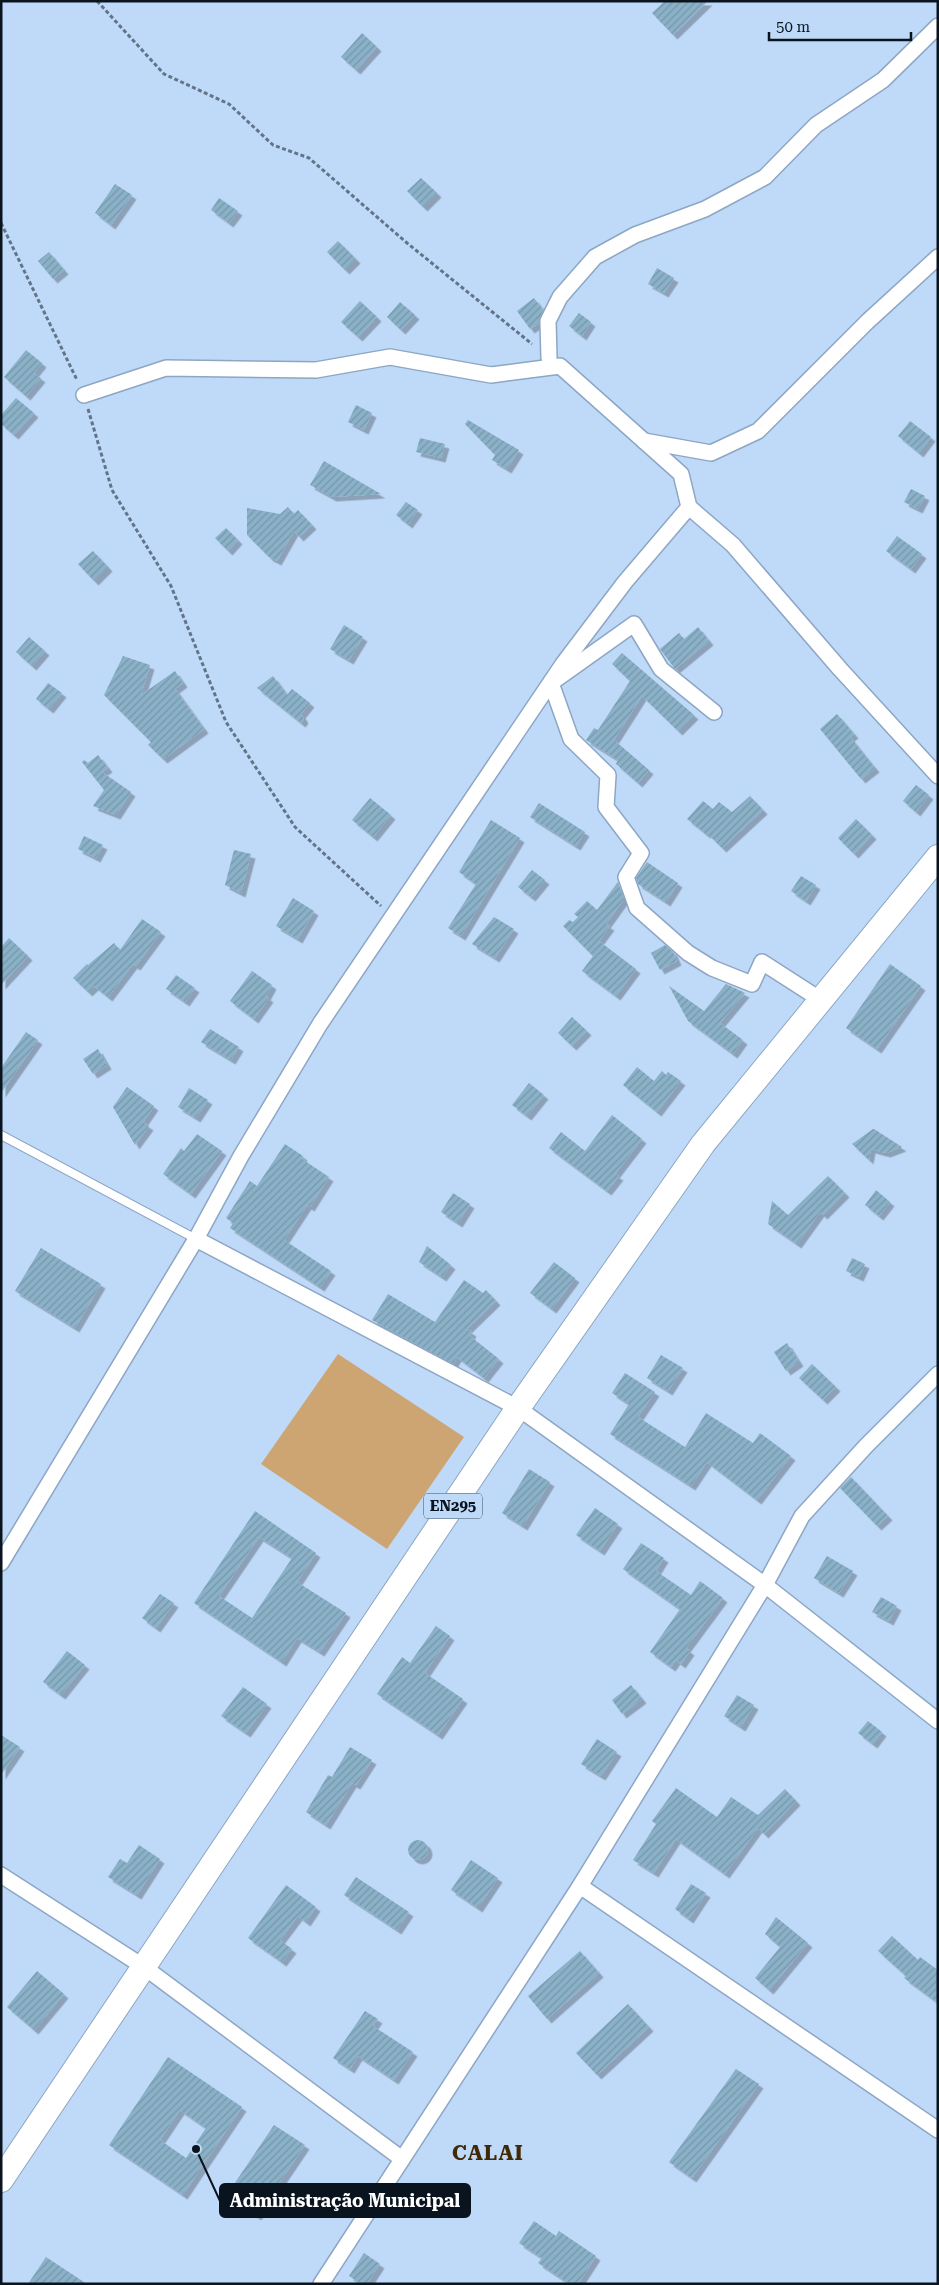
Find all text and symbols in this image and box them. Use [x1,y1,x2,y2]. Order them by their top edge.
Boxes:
scale bar [769,10,912,42]
text: 50 m [776,18,811,36]
road number: EN295 [424,1494,482,1518]
district label: CALAI [452,2141,524,2165]
callout: Administração Municipal [220,2184,470,2217]
text: Administração Municipal [230,2190,460,2211]

